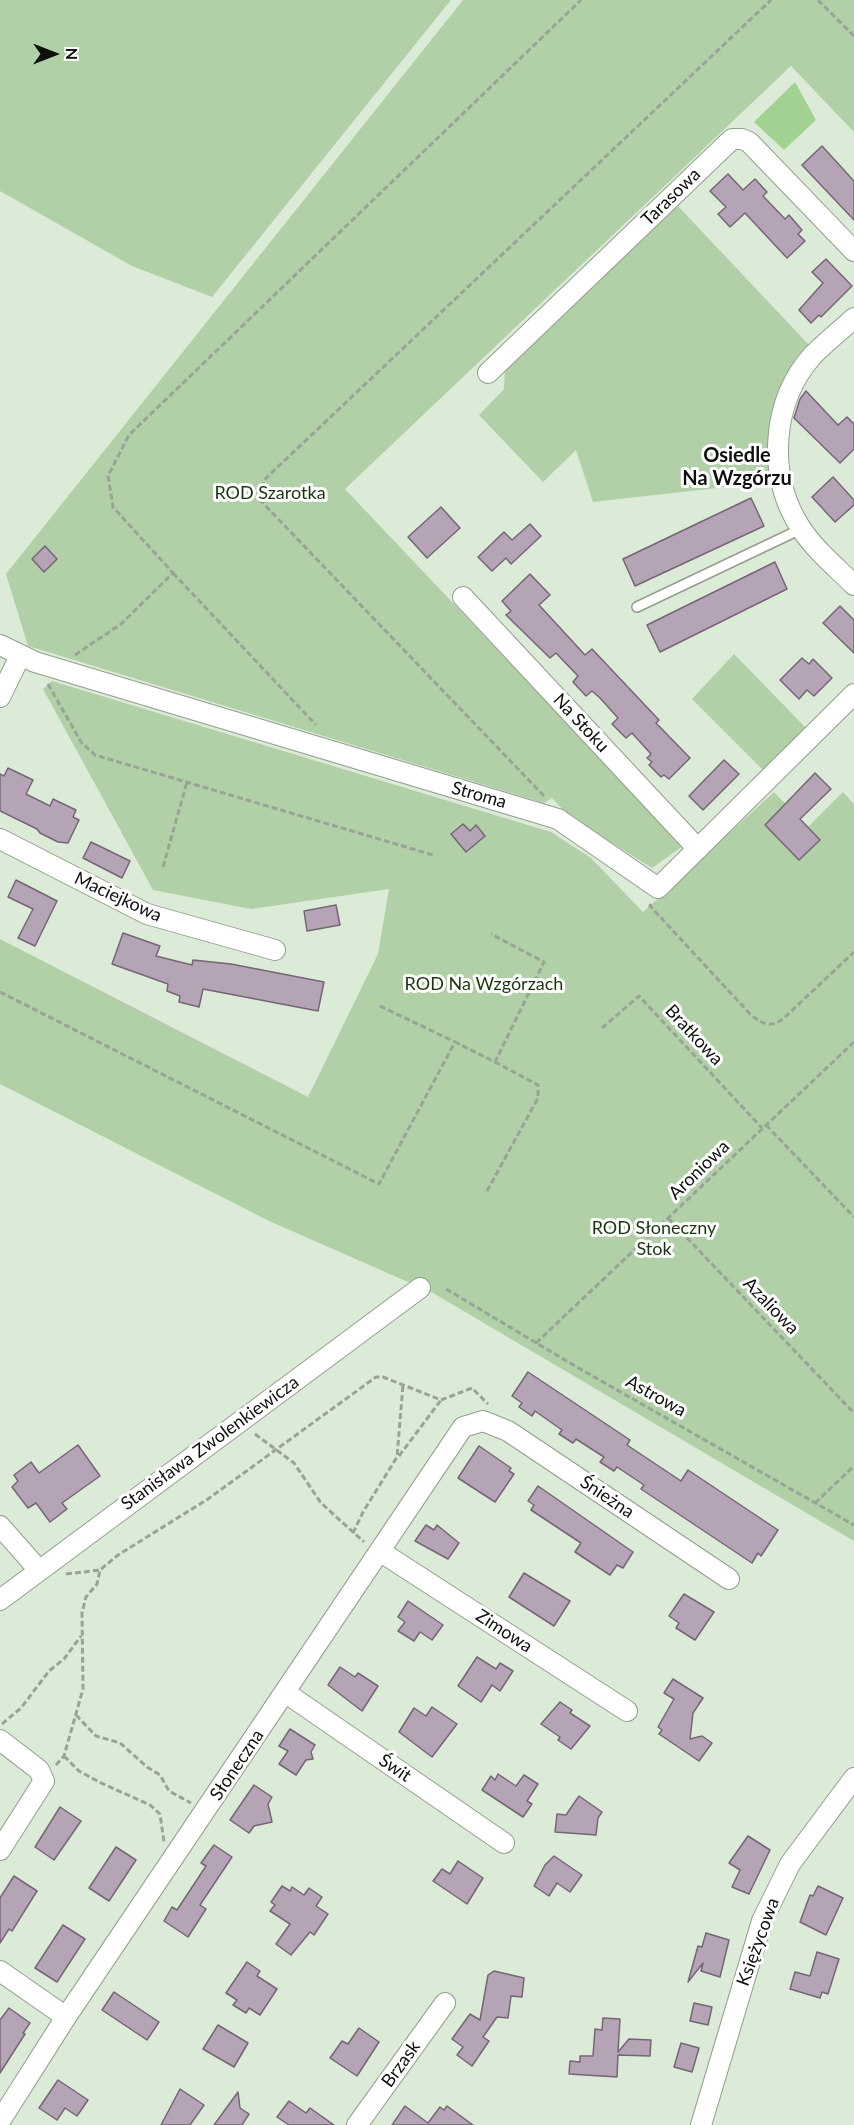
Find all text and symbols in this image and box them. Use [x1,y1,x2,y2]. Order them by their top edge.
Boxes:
north arrow [24,24,84,84]
text: N [63,48,82,60]
street label: Tarasowa [637,164,705,230]
district label: Osiedle Na Wzgórzu [682,444,792,491]
park label: ROD Szarotka [214,482,326,504]
street label: Na Stoku [548,689,614,757]
street label: Stroma [449,777,509,813]
street label: Maciejkowa [71,867,165,927]
park label: ROD Na Wzgórzach [405,973,563,995]
street label: Bratkowa [661,1000,727,1070]
street label: Aroniowa [664,1136,734,1204]
park label: ROD Słoneczny Stok [592,1217,716,1260]
street label: Azaliowa [739,1273,803,1339]
street label: Stanisława Zwolenkiewicza [117,1371,303,1515]
street label: Astrowa [622,1371,690,1421]
street label: Śnieżna [576,1471,638,1523]
street label: Zimowa [472,1605,536,1657]
street label: Słoneczna [205,1726,269,1804]
street label: Świt [375,1749,415,1787]
street label: Księżycowa [732,1895,784,1989]
street label: Brzask [377,2037,425,2091]

